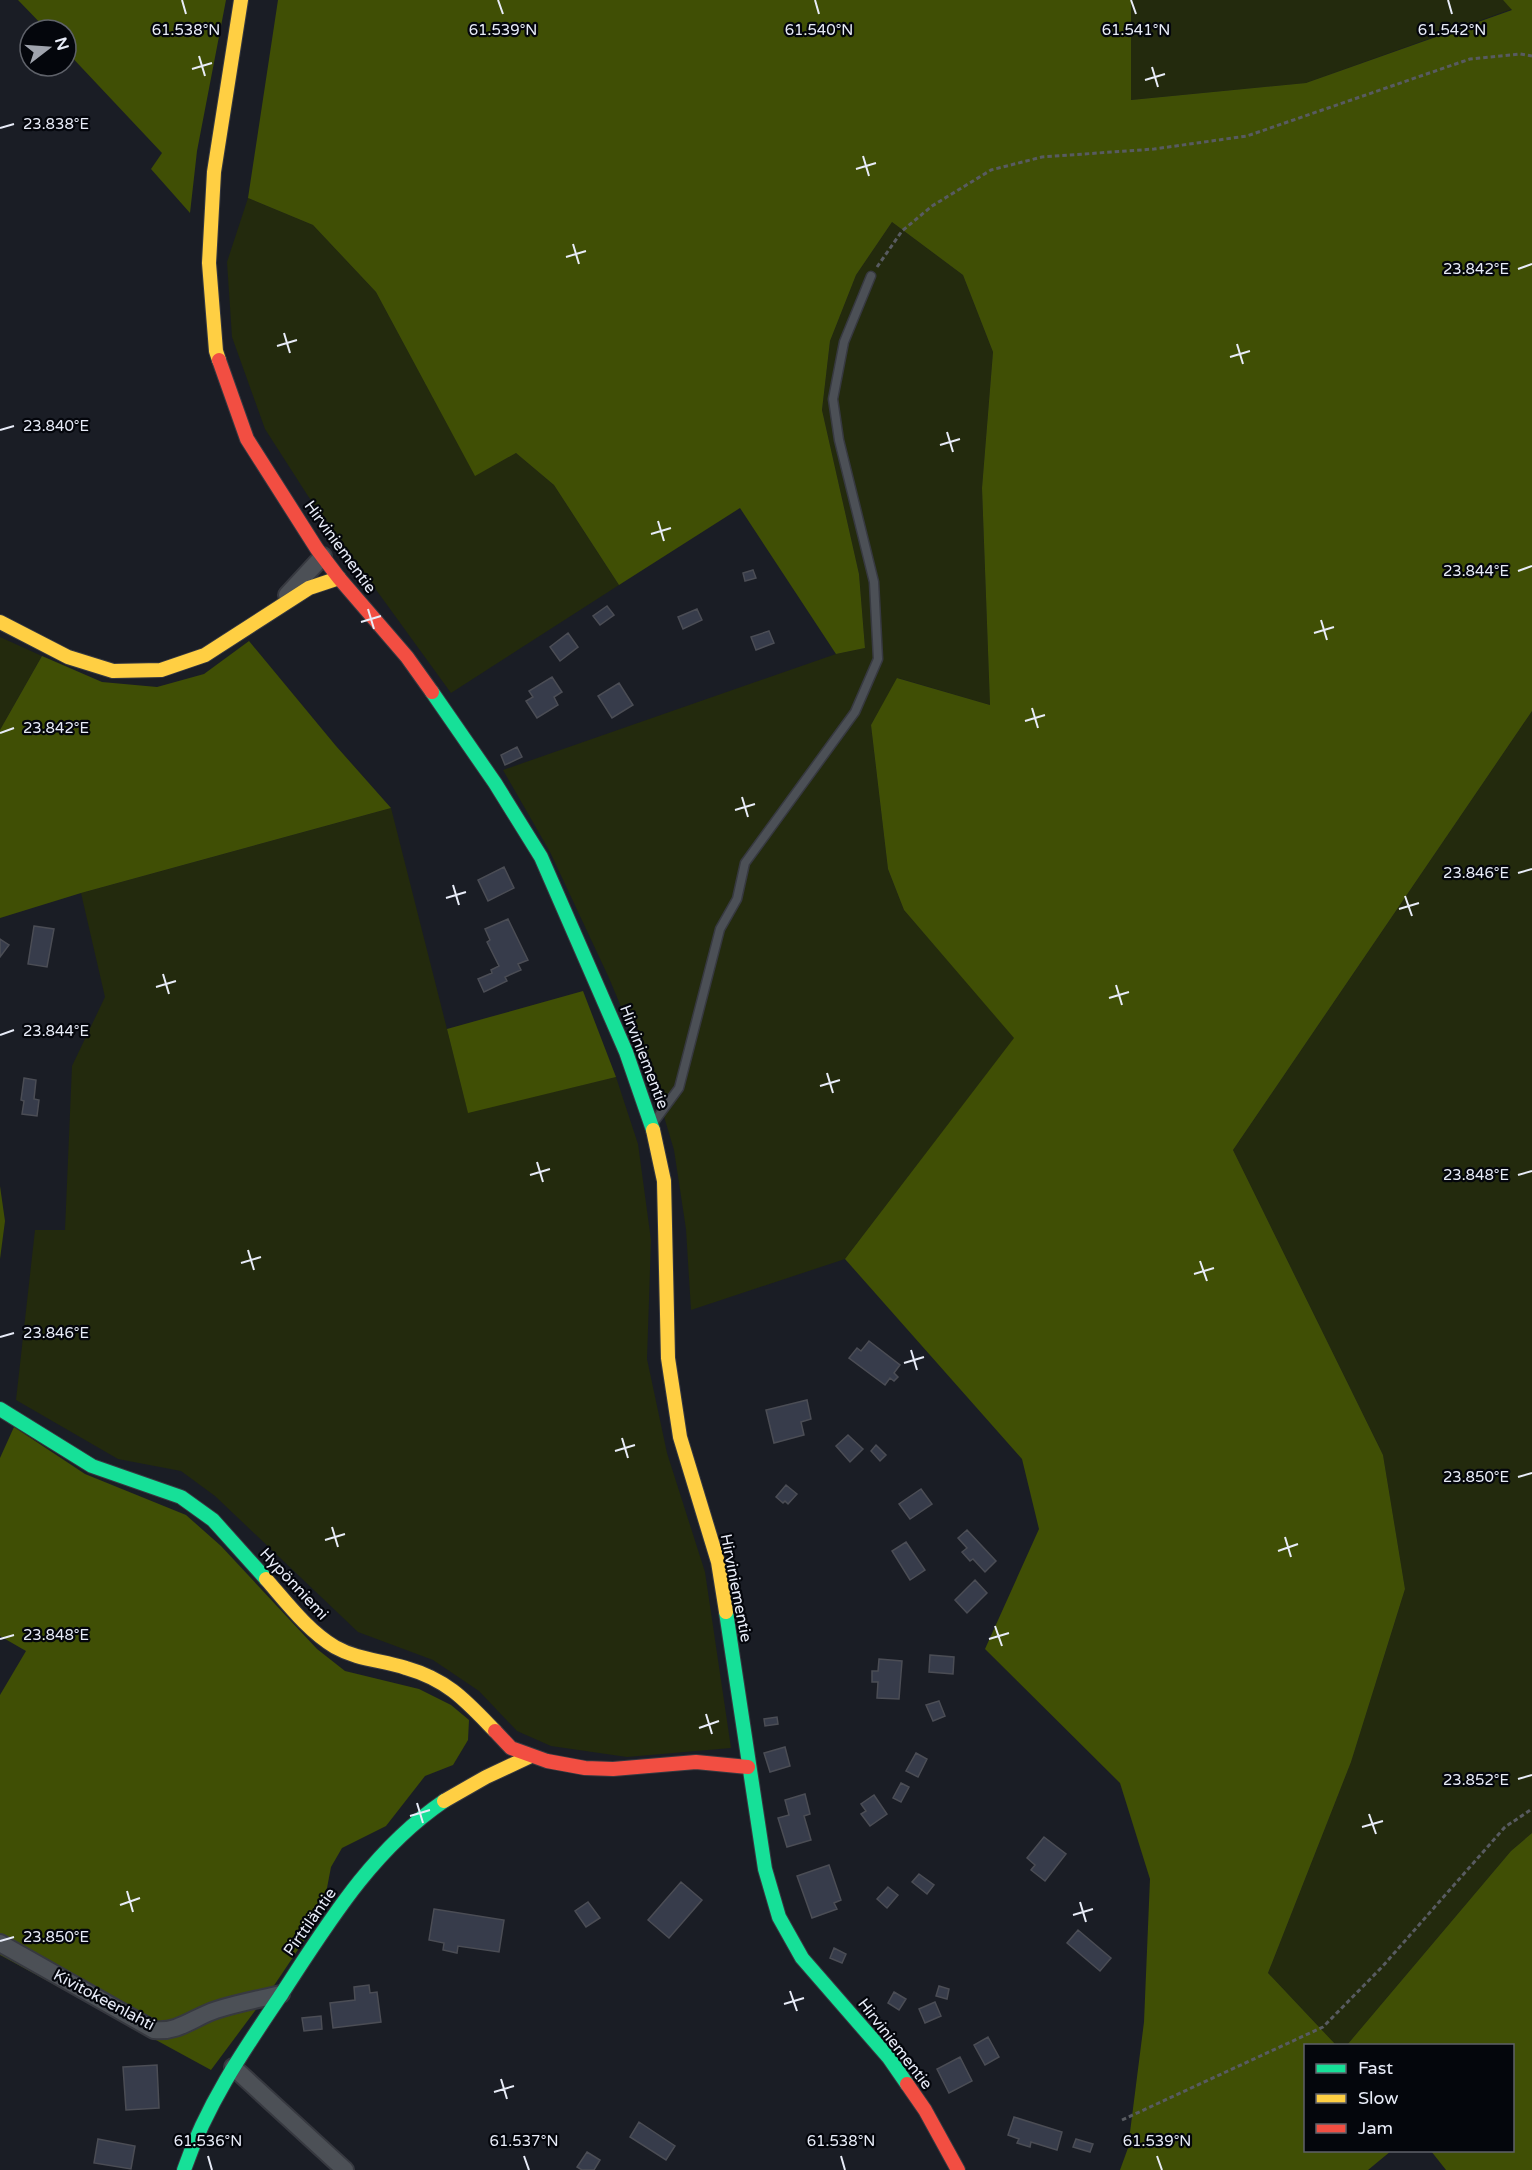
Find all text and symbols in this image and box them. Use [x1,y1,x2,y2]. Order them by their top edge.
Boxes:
north arrow [18,18,78,78]
text: 61.538°N [152,21,220,39]
text: 61.539°N [469,21,537,39]
text: 61.540°N [785,21,853,39]
text: 61.541°N [1102,21,1170,39]
text: 61.542°N [1418,21,1486,39]
text: N [50,35,73,53]
text: 23.838°E [23,115,89,133]
text: 23.842°E [1443,260,1509,278]
text: 23.840°E [23,417,89,435]
street label: Hirviniementie [300,497,380,597]
text: 23.844°E [1443,562,1509,580]
text: 23.842°E [23,719,89,737]
text: 23.846°E [1443,864,1509,882]
street label: Hirviniementie [615,1002,673,1112]
text: 23.844°E [23,1022,89,1040]
text: 23.848°E [1443,1166,1509,1184]
text: 23.846°E [23,1324,89,1342]
text: 23.850°E [1443,1468,1509,1486]
street label: Hirviniementie [716,1532,756,1644]
street label: Hypönniemi [255,1544,333,1624]
text: 23.848°E [23,1626,89,1644]
text: 23.852°E [1443,1771,1509,1789]
street label: Pirttiläntie [279,1884,341,1960]
text: 23.850°E [23,1928,89,1946]
street label: Kivitokeenlahti [50,1965,158,2035]
street label: Hirviniementie [853,1995,937,2093]
legend [1304,2044,1514,2152]
text: Fast [1358,2057,1393,2079]
text: Slow [1358,2087,1399,2109]
text: Jam [1358,2117,1393,2139]
text: 61.536°N [174,2132,242,2150]
text: 61.537°N [489,2132,559,2150]
text: 61.538°N [807,2132,875,2150]
text: 61.539°N [1123,2132,1191,2150]

